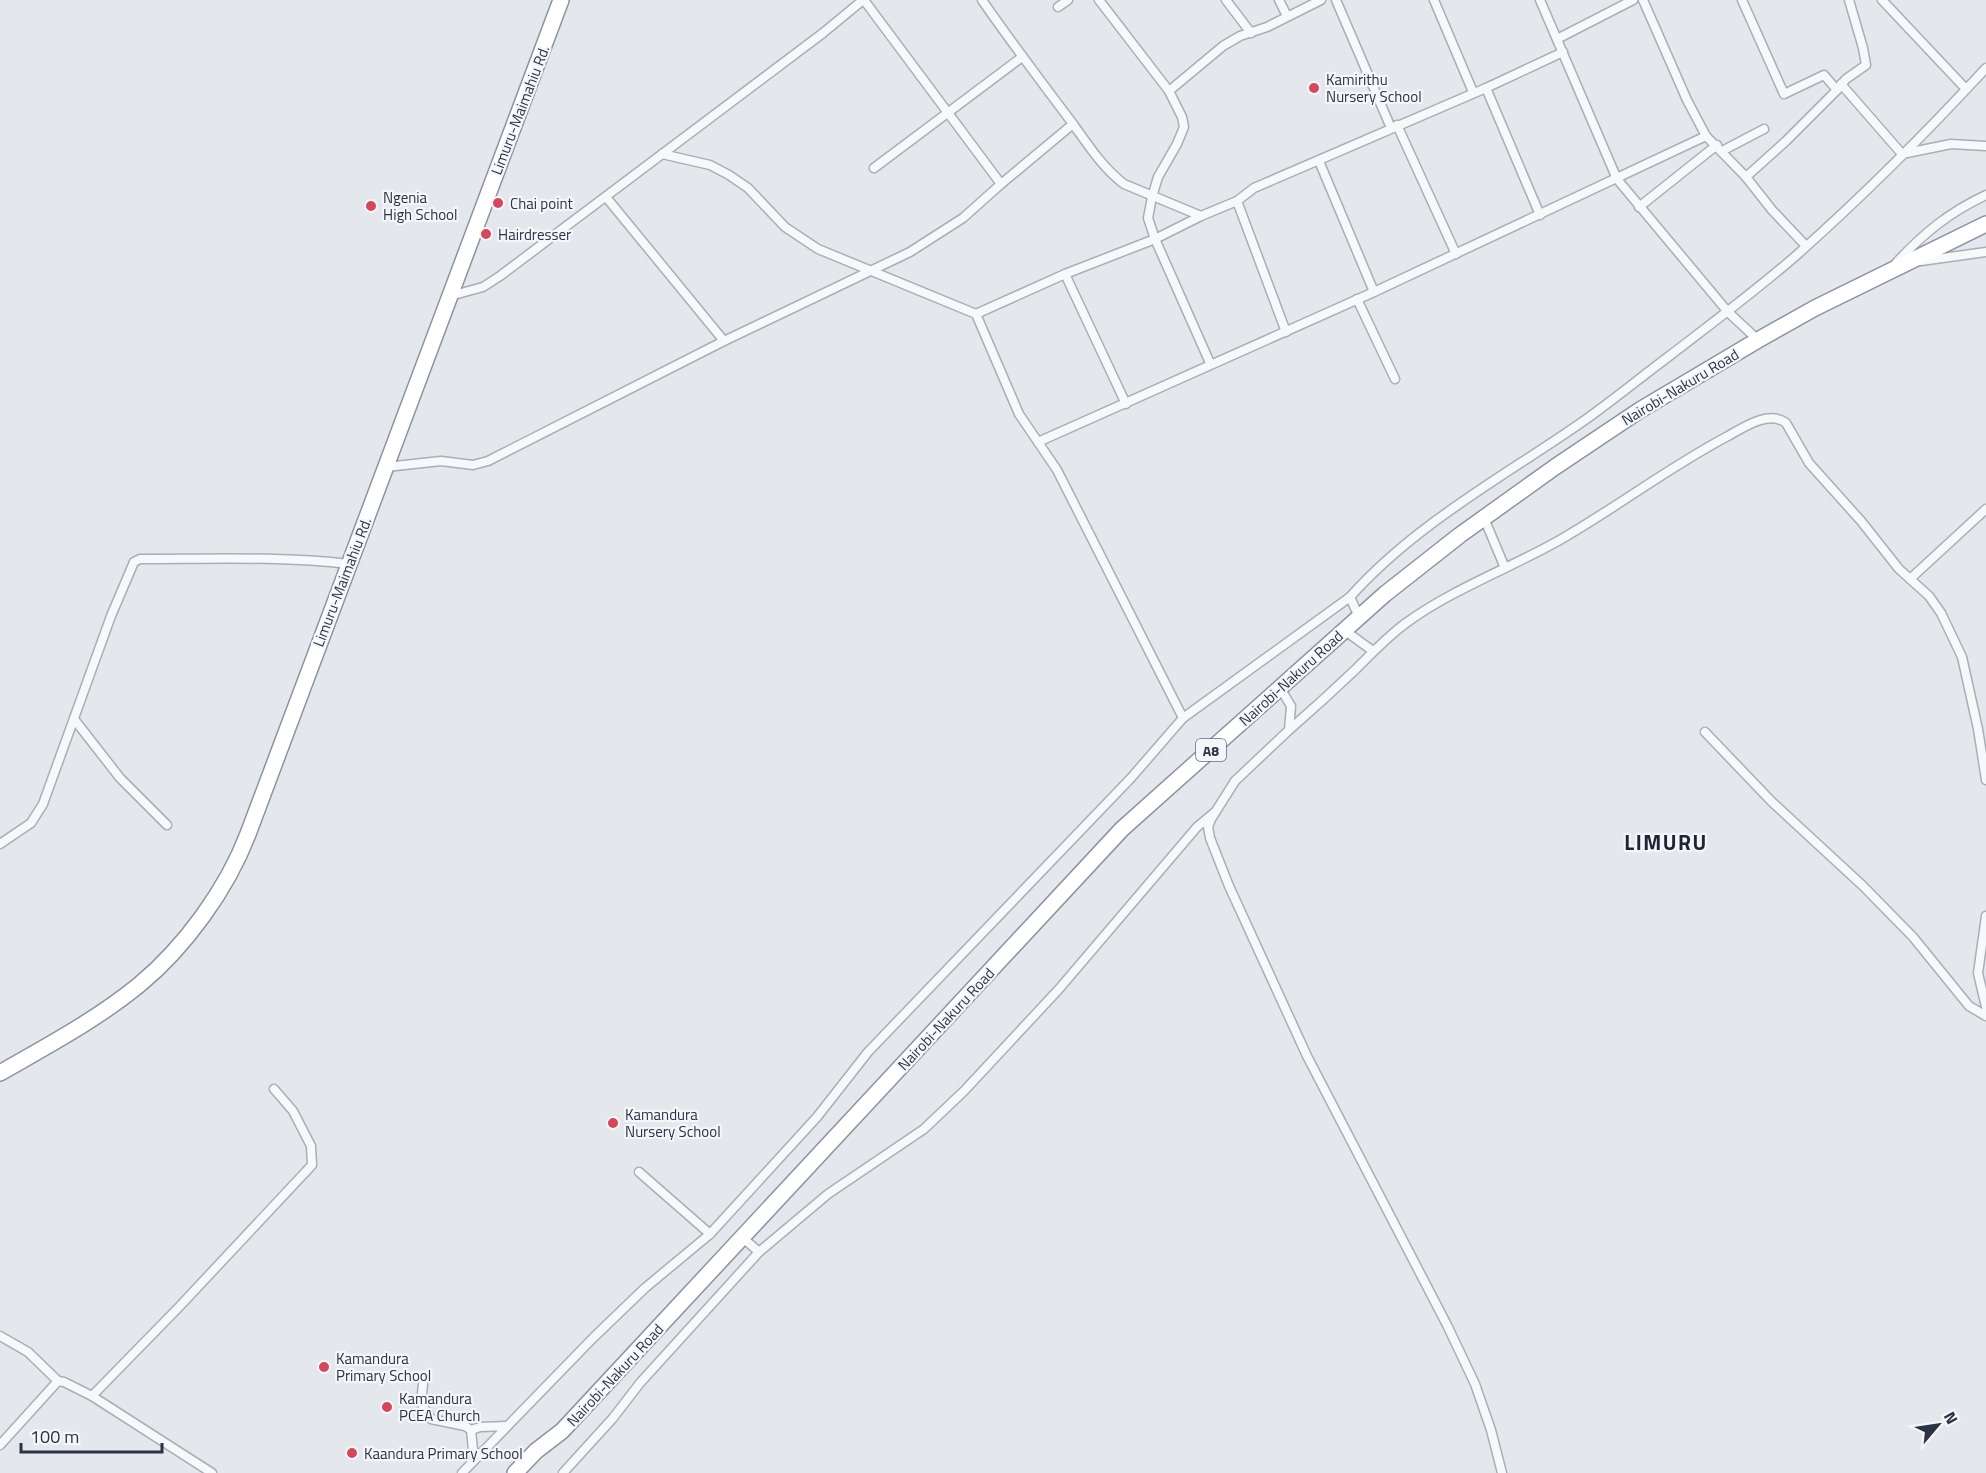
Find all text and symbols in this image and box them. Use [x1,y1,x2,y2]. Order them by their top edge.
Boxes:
street label: Limuru-Maimahiu Rd. [485,42,555,178]
place label: Kamirithu Nursery School [1326,68,1422,108]
marker: Kamirithu Nursery School [1307,81,1321,95]
place label: Ngenia High School [383,186,458,226]
place label: Chai point [510,192,573,215]
marker: Chai point [491,196,505,210]
marker: Ngenia High School [364,199,378,213]
place label: Hairdresser [498,223,571,246]
marker: Hairdresser [479,227,493,241]
street label: Nairobi-Nakuru Road [1617,343,1743,431]
street label: Limuru-Maimahiu Rd. [307,514,377,650]
street label: Nairobi-Nakuru Road [1234,625,1348,731]
road number: A8 [1196,739,1226,761]
district label: LIMURU [1624,826,1708,858]
street label: Nairobi-Nakuru Road [892,962,1000,1076]
place label: Kamandura Nursery School [625,1103,721,1143]
marker: Kamandura Nursery School [606,1116,620,1130]
street label: Nairobi-Nakuru Road [561,1318,669,1432]
place label: Kamandura Primary School [336,1347,431,1387]
marker: Kamandura Primary School [317,1360,331,1374]
place label: Kamandura PCEA Church [399,1387,480,1427]
north arrow [1908,1395,1968,1455]
marker: Kamandura PCEA Church [380,1400,394,1414]
text: N [1938,1407,1964,1428]
scale bar [21,1416,162,1454]
text: 100 m [30,1423,79,1450]
place label: Kaandura Primary School [364,1442,523,1465]
marker: Kaandura Primary School [345,1446,359,1460]

